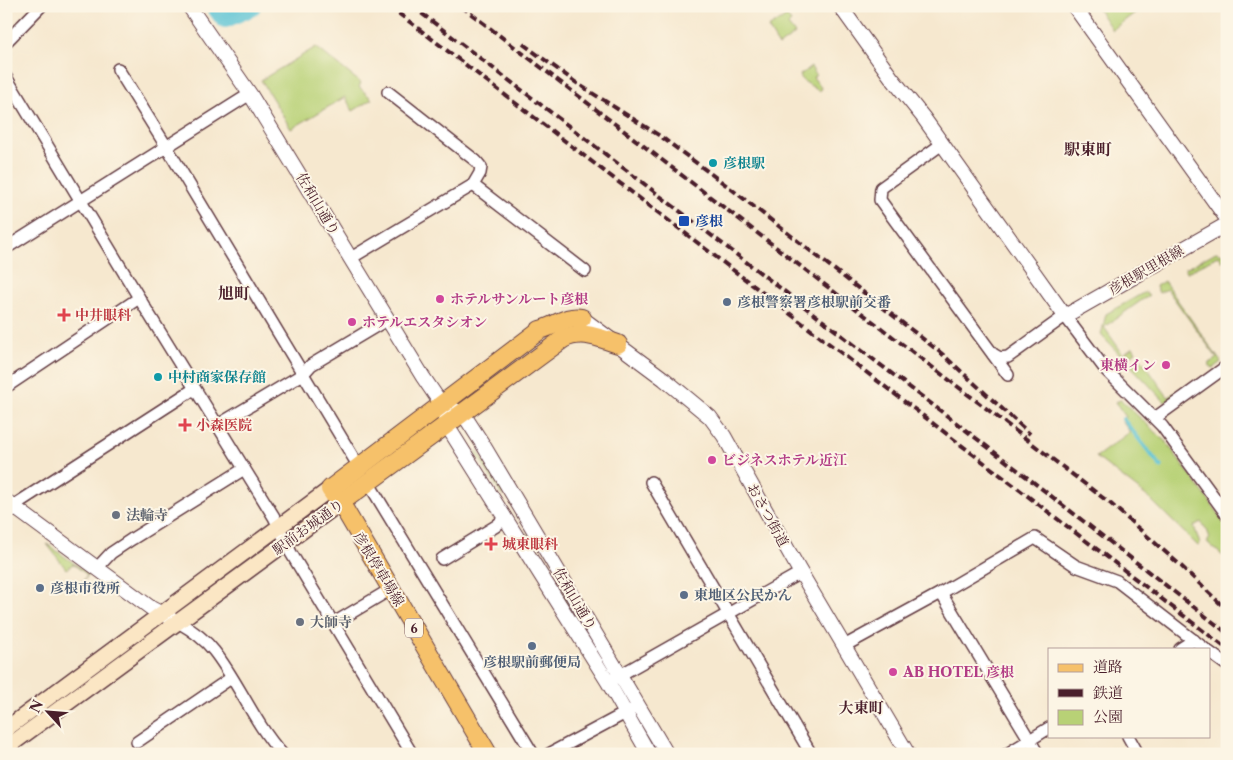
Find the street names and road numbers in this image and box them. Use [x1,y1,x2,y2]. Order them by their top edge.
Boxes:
street label: 佐和山通り [292,169,344,239]
street label: 彦根駅里根線 [1105,241,1187,299]
street label: おさつ街道 [743,480,793,550]
street label: 駅前お城通り [269,495,347,559]
street label: 彦根停車場線 [350,528,408,610]
street label: 佐和山通り [549,564,601,634]
road number: 6 [405,618,423,638]

